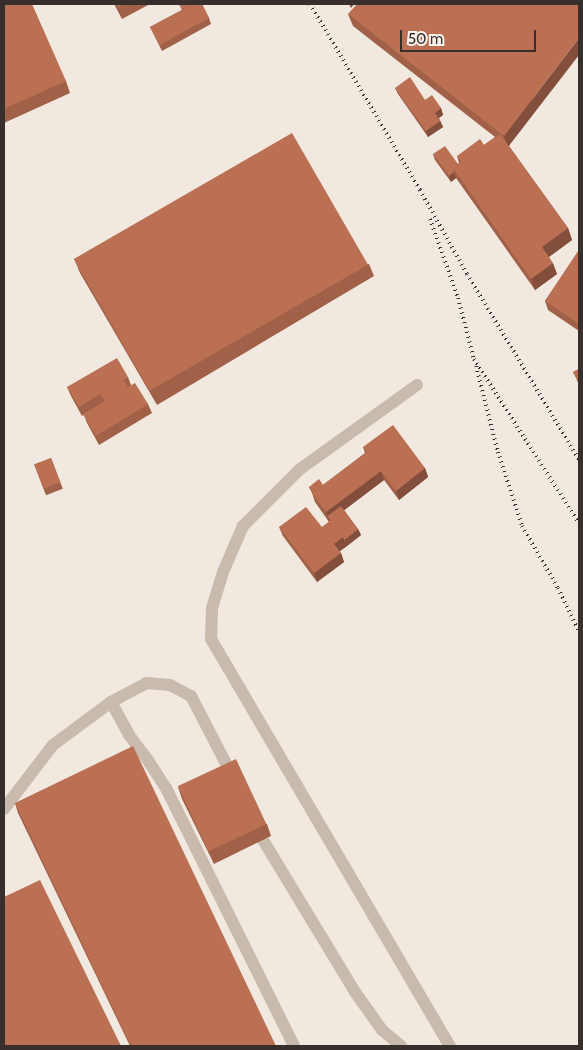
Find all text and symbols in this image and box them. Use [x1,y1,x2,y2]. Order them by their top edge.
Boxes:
scale bar [403,20,539,52]
text: 50 m [408,30,443,48]

